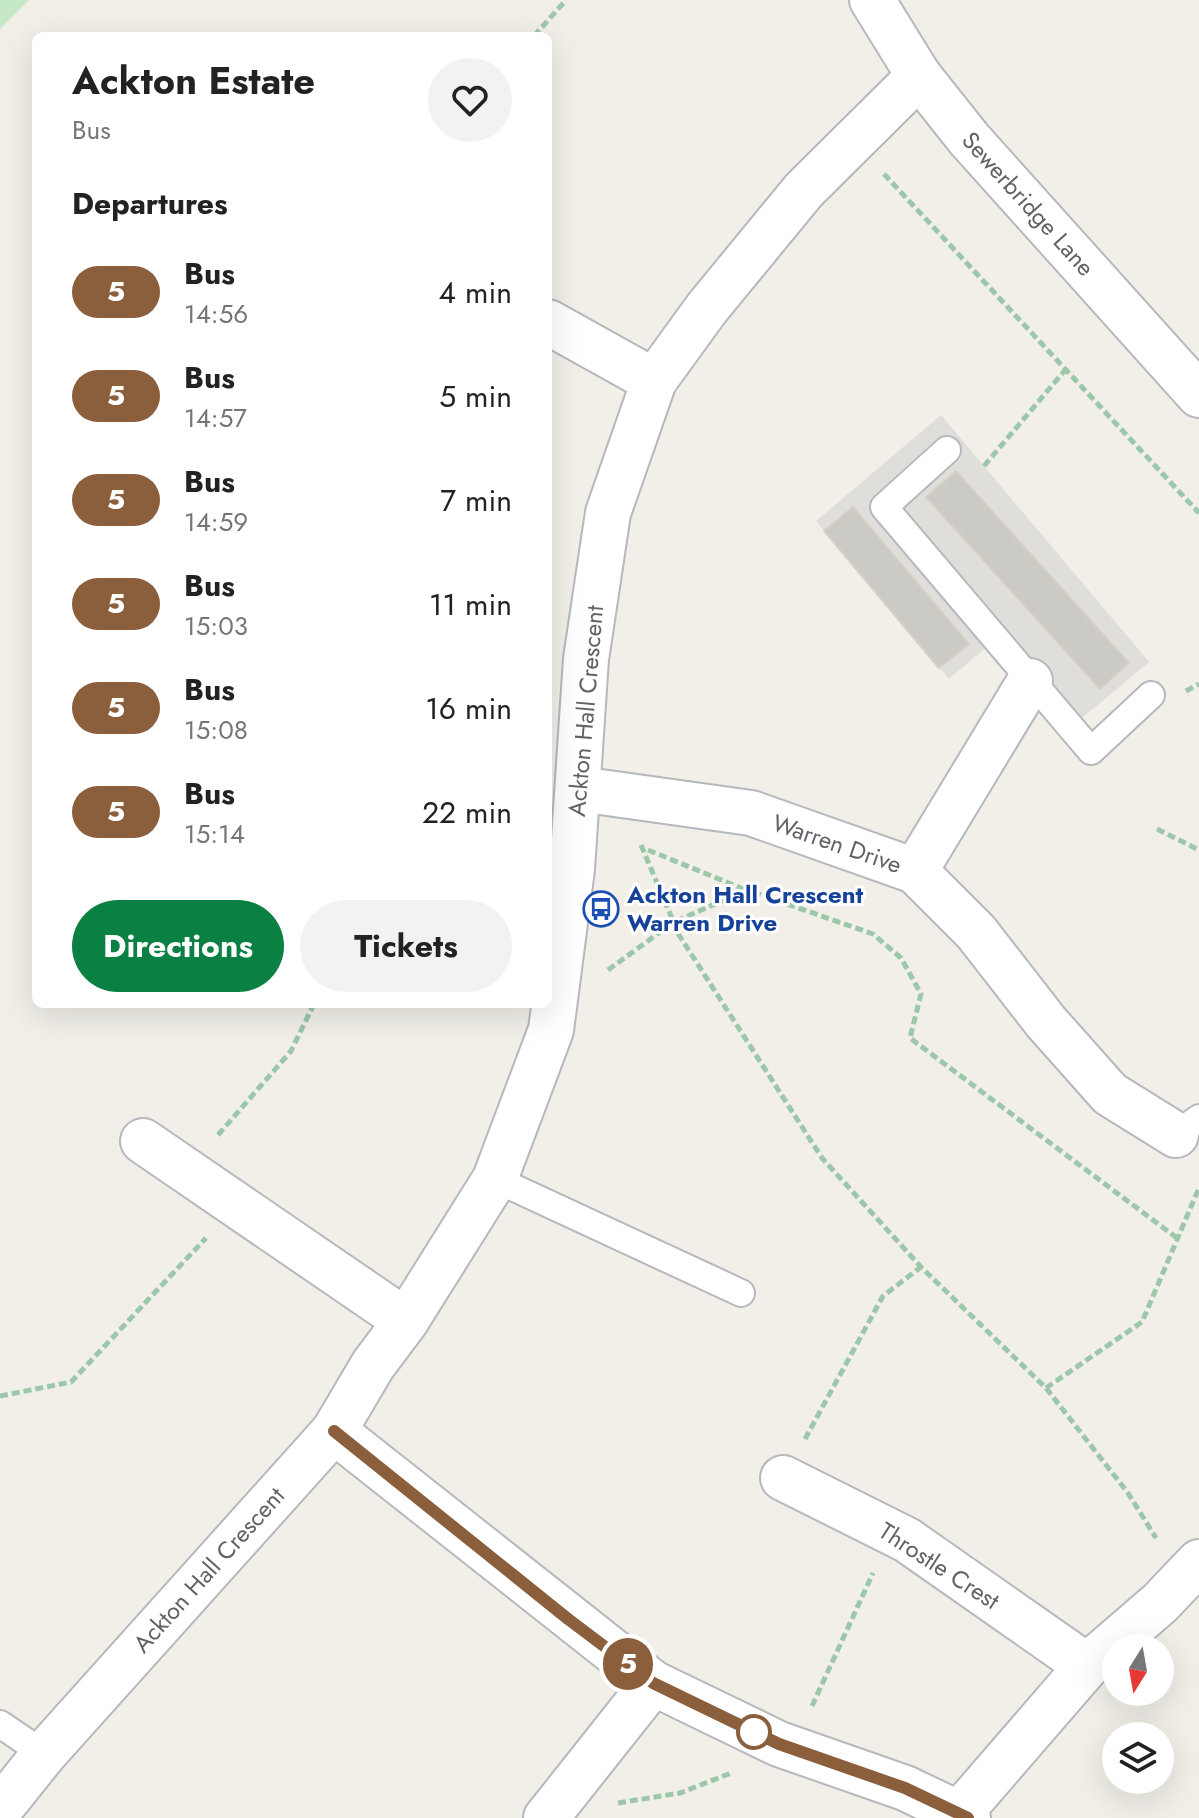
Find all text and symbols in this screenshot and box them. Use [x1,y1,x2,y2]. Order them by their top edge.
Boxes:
text: Ackton Estate [72,53,315,108]
button: heart [428,58,512,142]
text: Bus [72,111,111,149]
street label: Sewerbridge Lane [954,124,1103,284]
text: Departures [72,182,228,225]
text: Bus [184,252,235,295]
text: 5 [107,271,125,312]
text: 4 min [439,271,512,314]
text: 14:56 [184,295,248,333]
text: Bus [184,356,235,399]
text: 5 [107,375,125,416]
text: 5 min [439,375,512,418]
text: 14:57 [184,399,247,437]
text: Bus [184,460,235,503]
text: 5 [107,479,125,520]
text: 7 min [440,479,512,522]
text: 14:59 [184,503,248,541]
text: Bus [184,564,235,607]
text: 5 [107,583,125,624]
text: 11 min [429,583,512,626]
street label: Ackton Hall Crescent [559,604,612,818]
text: 15:03 [184,607,248,645]
text: Bus [184,668,235,711]
text: 5 [107,687,125,728]
text: 16 min [425,687,512,730]
text: 15:08 [184,711,248,749]
text: Bus [184,772,235,815]
text: 5 [107,791,125,832]
text: 22 min [422,791,512,834]
street label: Warren Drive [768,805,906,882]
text: 15:14 [184,815,245,853]
place label: Ackton Hall Crescent Warren Drive [626,877,864,940]
bus stop icon: Ackton Hall Crescent Warren Drive [582,890,620,928]
button: Directions [72,900,284,992]
button: Tickets [300,900,512,992]
street label: Ackton Hall Crescent [125,1479,293,1660]
street label: Throstle Crest [872,1513,1007,1618]
north arrow [1102,1634,1174,1706]
map controls [1102,1634,1174,1794]
line badge: 5 [602,1638,654,1690]
text: 5 [619,1643,637,1684]
unlabelled marker [737,1715,771,1749]
button: layers [1102,1722,1174,1794]

